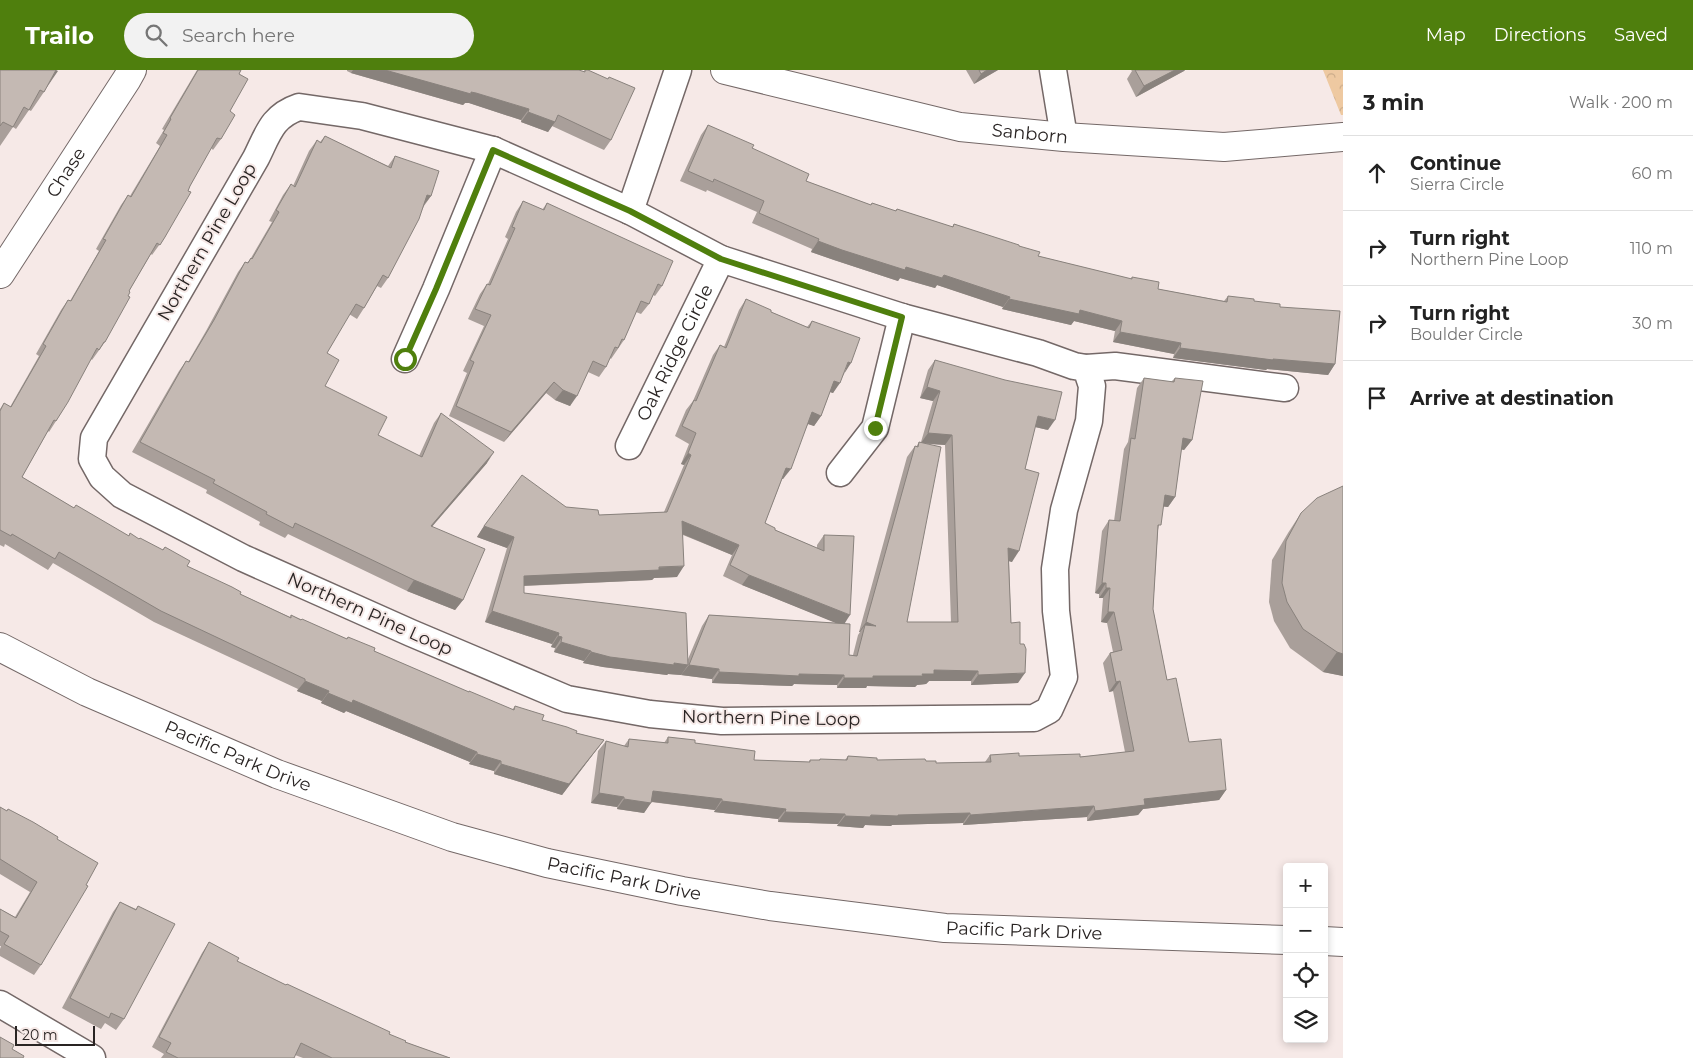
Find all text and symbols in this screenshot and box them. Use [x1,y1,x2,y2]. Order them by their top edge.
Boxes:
search box [124,13,474,58]
text: Trailo [25,21,94,50]
icon: search [142,21,170,49]
text: Search here [182,24,295,47]
text: Map [1426,24,1466,46]
text: Directions [1494,24,1586,46]
text: Saved [1614,24,1668,46]
text: 3 min [1363,90,1424,115]
text: Walk · 200 m [1569,93,1673,112]
street label: Sanborn [991,119,1069,148]
street label: Chase [42,143,90,202]
text: Continue [1410,152,1501,175]
street label: Northern Pine Loop [153,159,261,325]
icon: ahead [1363,159,1391,187]
text: 60 m [1631,164,1673,183]
text: Sierra Circle [1410,175,1504,194]
text: Turn right [1410,227,1510,250]
icon: right [1363,234,1391,262]
text: 110 m [1630,239,1673,258]
text: Northern Pine Loop [1410,250,1569,269]
street label: Oak Ridge Circle [632,281,718,425]
text: Turn right [1410,302,1510,325]
icon: right [1363,309,1391,337]
text: 30 m [1632,314,1673,333]
text: Boulder Circle [1410,325,1523,344]
route start [394,348,417,371]
icon: arrive [1363,384,1391,412]
text: Arrive at destination [1410,387,1614,410]
route end [864,417,887,440]
street label: Northern Pine Loop [284,568,456,660]
street label: Northern Pine Loop [682,705,860,731]
street label: Pacific Park Drive [161,716,314,796]
street label: Pacific Park Drive [545,852,703,905]
map controls [1283,863,1328,1043]
button: + [1283,863,1328,908]
button: − [1283,908,1328,953]
street label: Pacific Park Drive [945,917,1103,945]
button: locate [1283,953,1328,998]
button: layers [1283,998,1328,1043]
scale bar [15,1023,95,1046]
text: 20 m [22,1026,58,1044]

